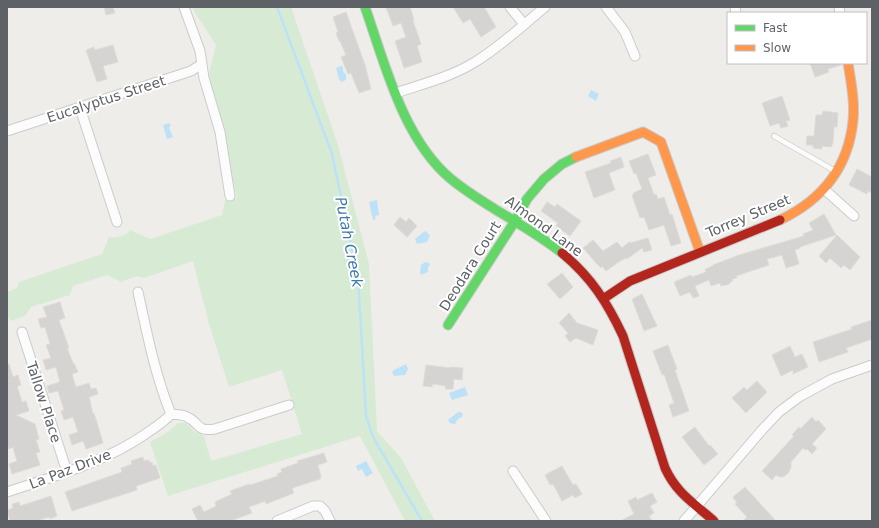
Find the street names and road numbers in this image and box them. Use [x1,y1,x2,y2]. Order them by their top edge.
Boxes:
street label: Eucalyptus Street [45,72,168,126]
street label: Torrey Street [703,191,793,241]
street label: Almond Lane [502,193,586,259]
street label: Deodara Court [436,218,504,314]
street label: Tallow Place [23,358,65,445]
street label: La Paz Drive [27,446,113,492]

